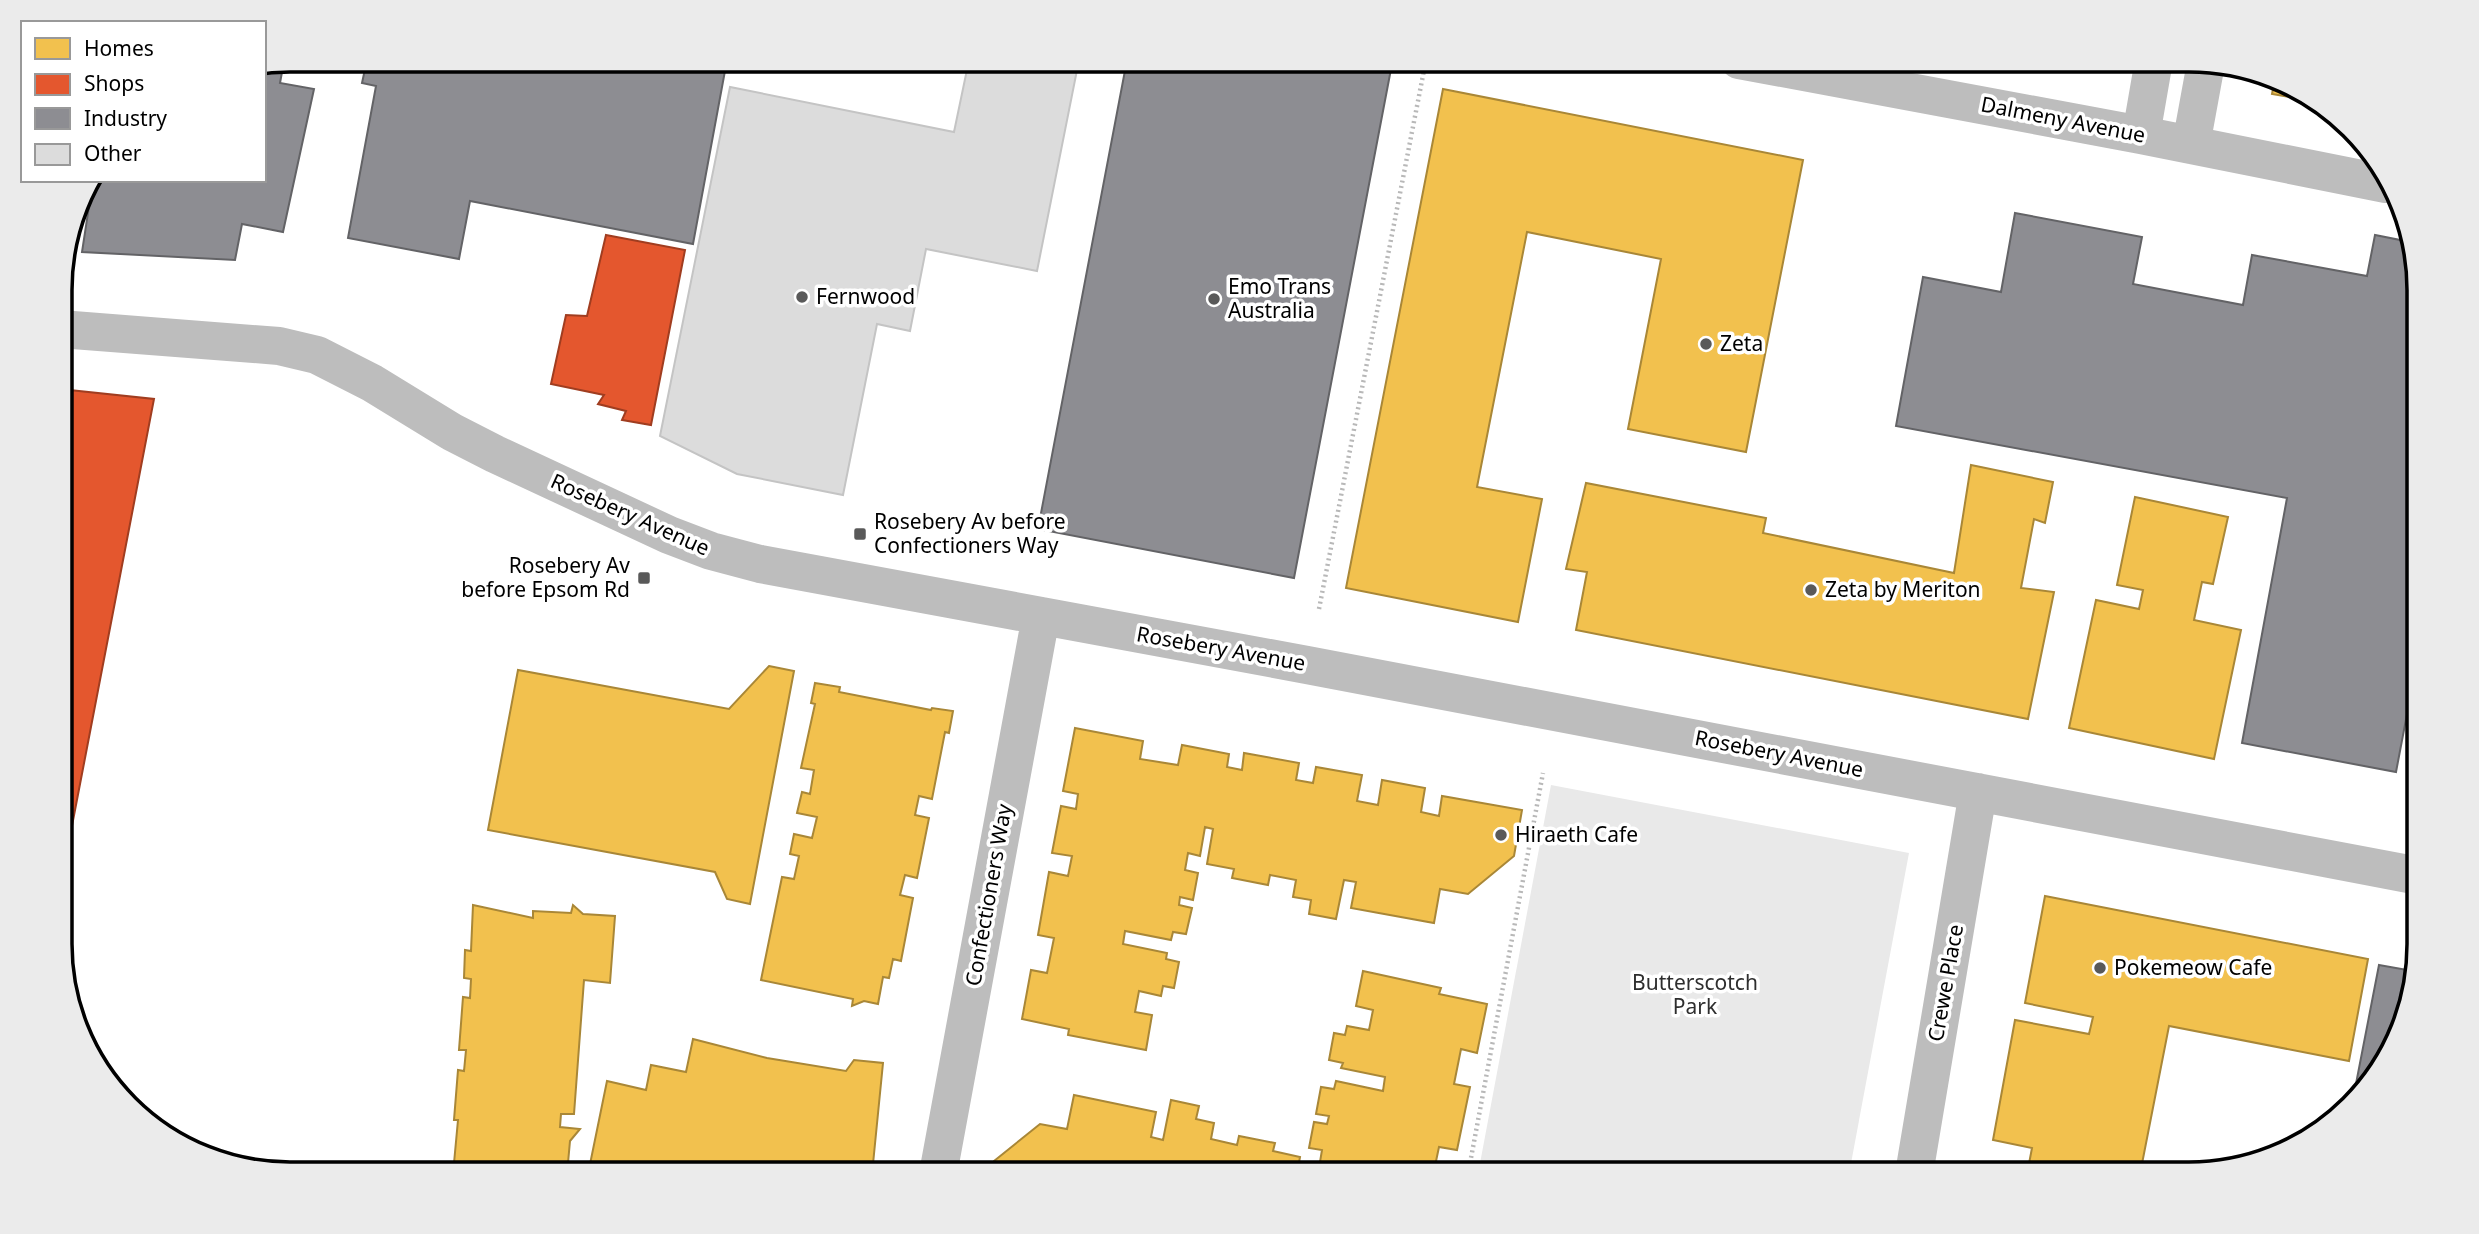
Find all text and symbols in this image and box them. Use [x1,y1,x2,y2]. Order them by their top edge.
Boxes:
legend [21,21,266,182]
text: Homes [84,34,154,62]
text: Shops [84,69,144,97]
street label: Dalmeny Avenue [1979,89,2148,149]
text: Industry [84,104,167,132]
text: Other [84,139,142,167]
place label: Emo Trans Australia [1228,272,1331,324]
place label: Fernwood [816,282,915,310]
marker: Fernwood [794,289,810,305]
marker: Emo Trans Australia [1206,291,1222,307]
place label: Zeta [1720,329,1763,357]
marker: Zeta [1698,336,1714,352]
street label: Rosebery Avenue [547,467,714,562]
place label: Rosebery Av before Confectioners Way [874,507,1066,559]
marker: Rosebery Av before Confectioners Way [852,526,868,542]
place label: Rosebery Av before Epsom Rd [461,551,630,603]
marker: Rosebery Av before Epsom Rd [636,570,652,586]
place label: Zeta by Meriton [1825,575,1981,603]
marker: Zeta by Meriton [1803,582,1819,598]
street label: Rosebery Avenue [1135,619,1308,677]
street label: Rosebery Avenue [1693,723,1866,783]
street label: Confectioners Way [958,801,1018,988]
place label: Hiraeth Cafe [1515,820,1638,848]
marker: Hiraeth Cafe [1493,827,1509,843]
street label: Crewe Place [1921,922,1969,1044]
place label: Pokemeow Cafe [2114,953,2272,981]
marker: Pokemeow Cafe [2092,960,2108,976]
park label: Butterscotch Park [1632,968,1758,1020]

